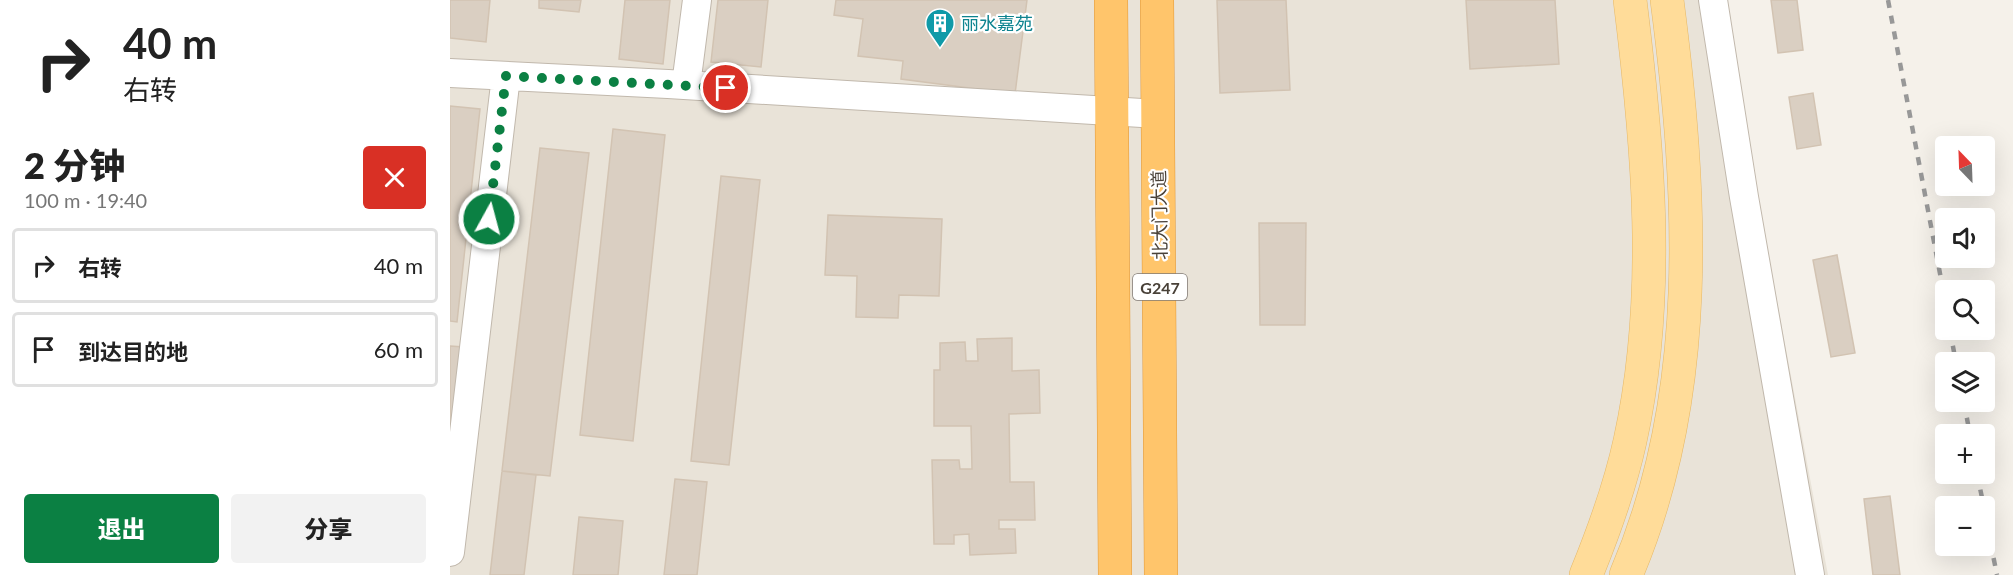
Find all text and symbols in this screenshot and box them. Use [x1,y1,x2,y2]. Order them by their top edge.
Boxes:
building icon: 丽水嘉苑 [924,7,956,49]
place label: 丽水嘉苑 [961,12,1033,34]
text: 40 m [123,18,217,68]
icon: right [24,24,102,102]
pin [700,62,751,113]
icon: arrive [709,71,742,104]
text: 右转 [123,73,177,106]
north arrow [1935,136,1995,196]
map controls [1935,136,1995,556]
text: 2 分钟 [24,143,125,187]
button: close [363,146,426,209]
street label: 北大门大道 [1147,170,1171,260]
position arrow [457,187,521,251]
text: 100 m · 19:40 [24,188,147,212]
button: sound [1935,208,1995,268]
icon: right [27,249,60,282]
text: 40 m [374,252,423,279]
text: 右转 [78,254,122,281]
road number: G247 [1133,274,1187,300]
button: search [1935,280,1995,340]
icon: arrive [27,333,60,366]
text: 60 m [374,336,423,363]
text: 到达目的地 [78,338,188,365]
button: layers [1935,352,1995,412]
button: + [1935,424,1995,484]
button: 退出 [24,494,219,563]
button: 分享 [231,494,426,563]
button: − [1935,496,1995,556]

